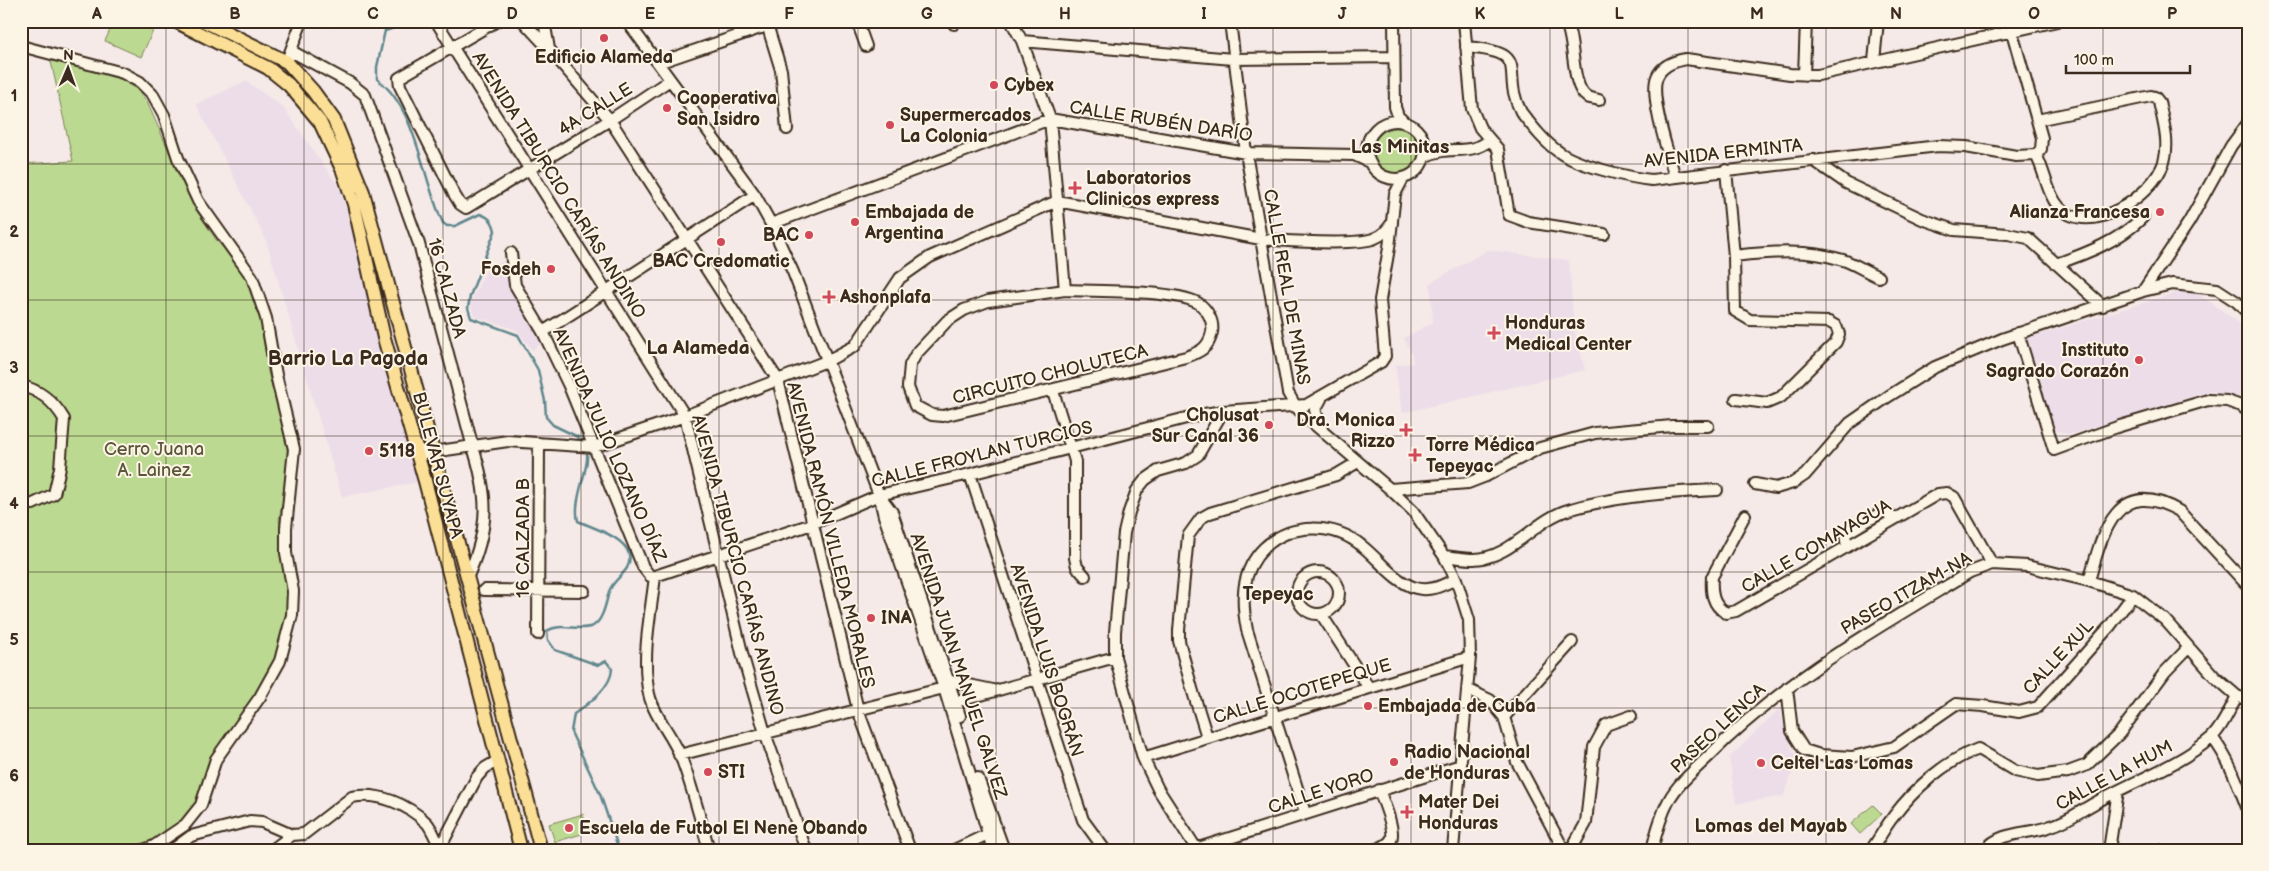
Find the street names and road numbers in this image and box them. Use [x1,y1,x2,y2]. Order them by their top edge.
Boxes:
street label: AVENIDA TIBURCIO CARÍAS ANDINO [467,47,651,323]
street label: 4A CALLE [554,78,636,140]
street label: CALLE RUBÉN DARÍO [1068,95,1254,146]
street label: AVENIDA ERMINTA [1643,135,1803,172]
street label: CALLE REAL DE MINAS [1259,188,1314,387]
street label: 16 CALZADA [423,236,470,340]
street label: AVENIDA JULIO LOZANO DÍAZ [548,324,673,566]
street label: CIRCUITO CHOLUTECA [950,340,1150,409]
street label: AVENIDA RAMÓN VILLEDA MORALES [782,379,881,691]
street label: BULEVAR SUYAPA [408,390,467,541]
street label: AVENIDA TIBURCIO CARÍAS ANDINO [687,412,790,718]
street label: CALLE FROYLAN TURCIOS [869,417,1095,492]
street label: 16 CALZADA B [513,478,534,598]
street label: CALLE COMAYAGUA [1738,495,1895,598]
street label: AVENIDA JUAN MANUEL GALVEZ [906,531,1012,802]
street label: PASEO ITZAM-NA [1837,548,1975,639]
street label: AVENIDA LUIS BOGRÁN [1005,560,1090,759]
street label: CALLE XUL [2019,615,2098,699]
street label: CALLE OCOTEPEQUE [1211,654,1394,729]
street label: PASEO LENCA [1667,679,1770,778]
street label: CALLE LA HUM [2052,736,2176,815]
street label: CALLE YORO [1266,764,1377,818]

